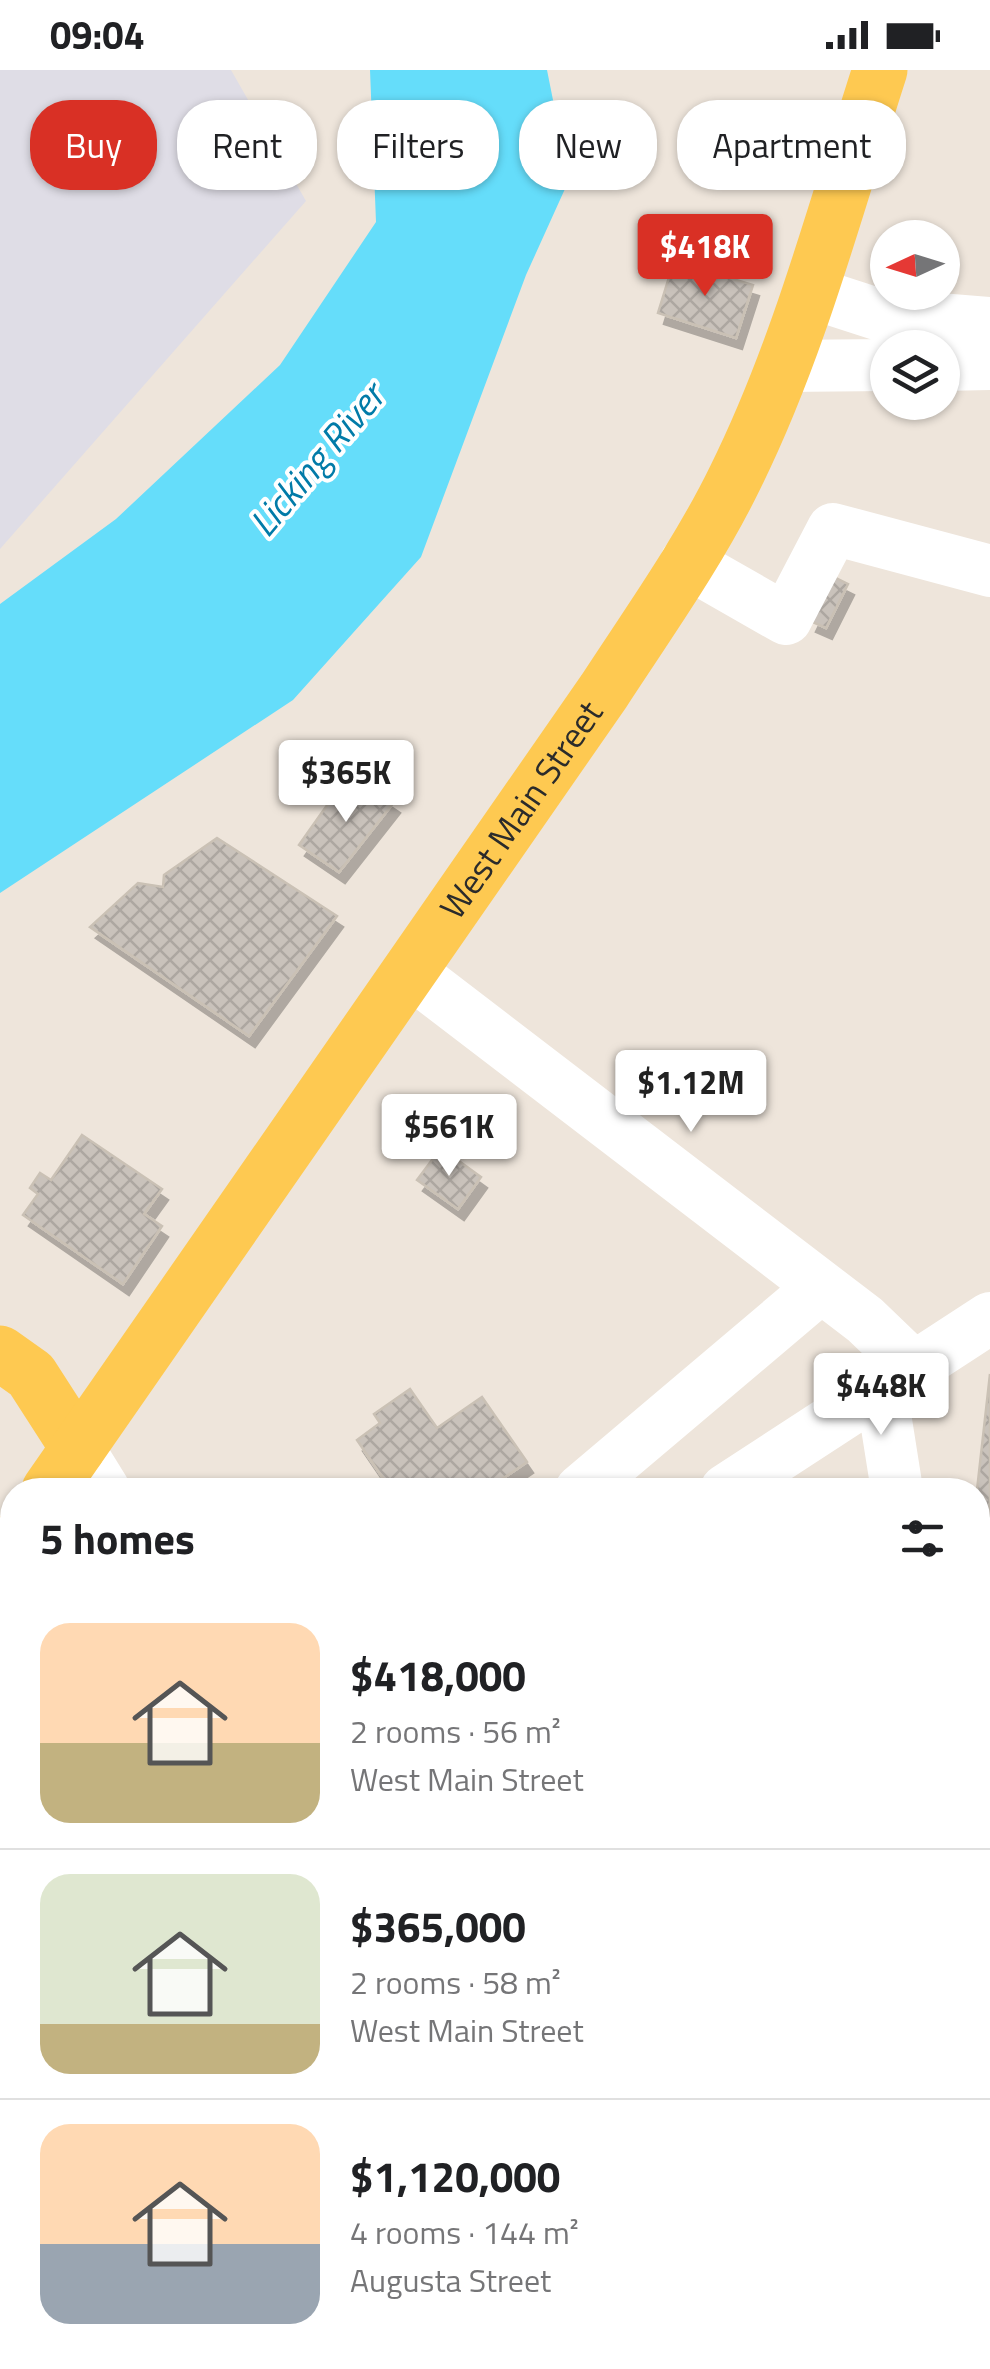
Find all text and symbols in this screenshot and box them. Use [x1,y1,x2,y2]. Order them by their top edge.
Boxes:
text: 09:04 [50,6,145,64]
chip: Buy [30,100,157,190]
chip: Rent [177,100,317,190]
chip: Filters [337,100,499,190]
chip: New [519,100,657,190]
chip: Apartment [677,100,906,190]
pin: $418K [635,214,775,299]
north arrow [870,220,960,310]
map controls [870,220,960,420]
text: $418K [660,222,750,270]
button: layers [870,330,960,420]
water label: Licking River [235,367,400,549]
street label: West Main Street [425,689,616,930]
pin: $365K [276,740,416,825]
text: $365K [301,748,391,796]
pin: $1.12M [610,1050,772,1135]
text: $1.12M [637,1058,745,1106]
pin: $561K [379,1094,519,1179]
text: $561K [404,1102,494,1150]
pin: $448K [811,1353,951,1438]
text: $448K [836,1361,926,1409]
text: 5 homes [40,1506,195,1570]
icon: filters [895,1511,950,1566]
text: $418,000 [350,1643,526,1707]
icon: home [120,1663,240,1783]
text: 2 rooms · 56 m² [350,1707,561,1755]
text: West Main Street [350,1755,584,1803]
text: $365,000 [350,1894,526,1958]
icon: home [120,1914,240,2034]
text: 2 rooms · 58 m² [350,1958,561,2006]
text: West Main Street [350,2006,584,2054]
text: $1,120,000 [350,2144,560,2208]
icon: home [120,2164,240,2284]
text: 4 rooms · 144 m² [350,2208,579,2256]
text: Augusta Street [350,2256,551,2304]

